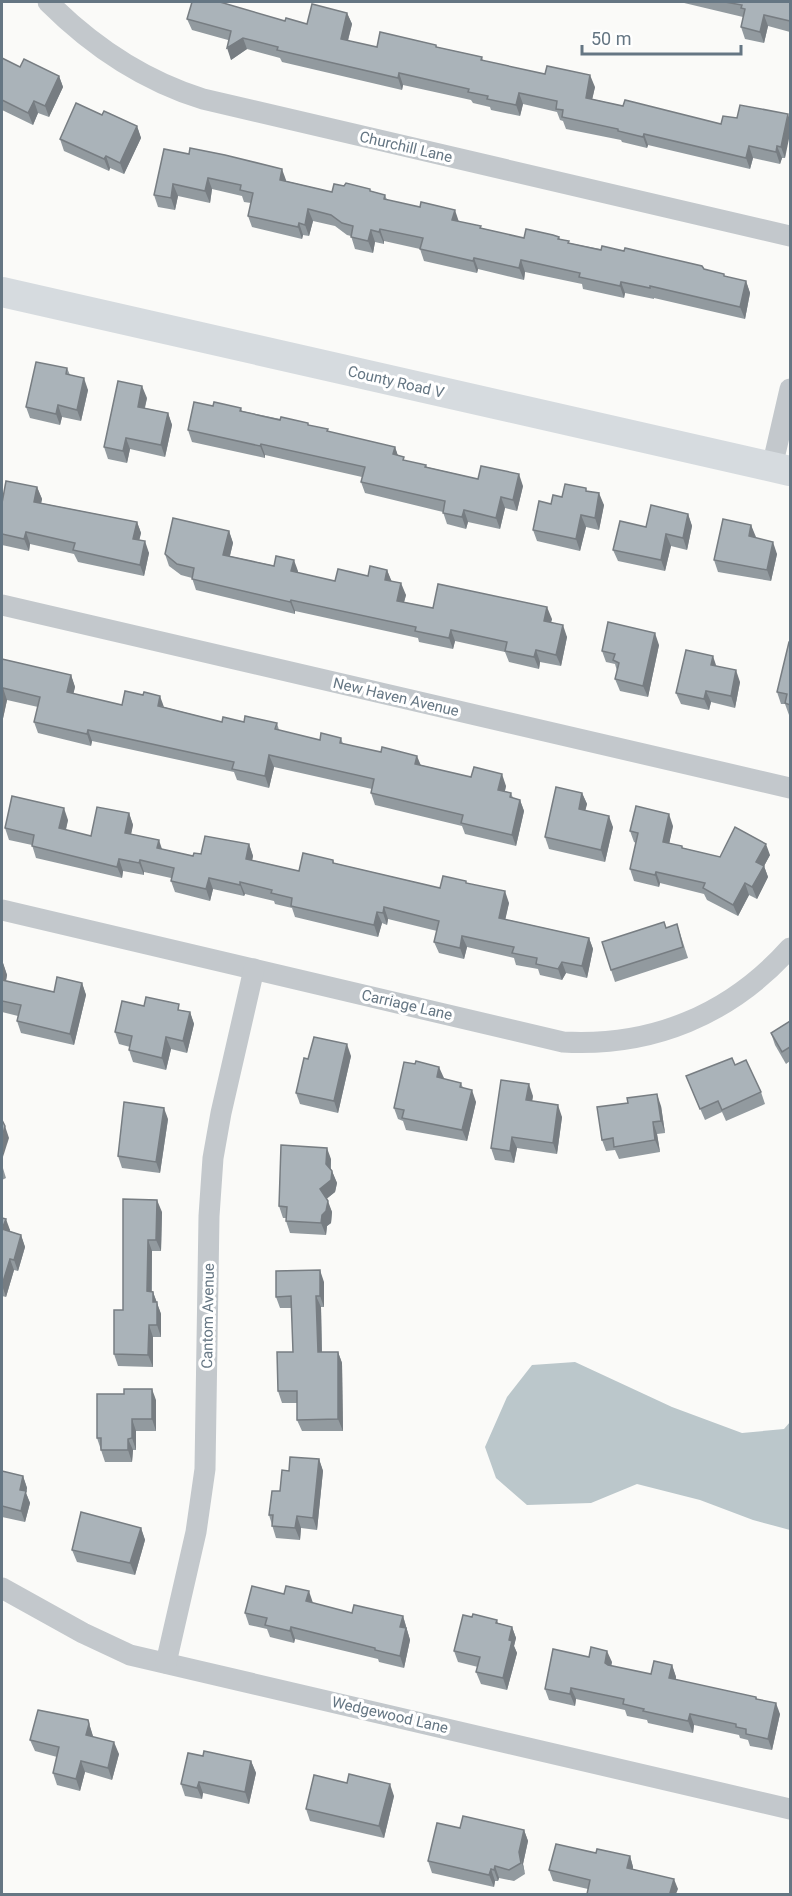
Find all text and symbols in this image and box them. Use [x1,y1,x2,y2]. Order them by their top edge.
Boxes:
scale bar [582,18,741,56]
text: 50 m [591,28,631,49]
street label: Churchill Lane [358,128,454,166]
street label: County Road V [346,362,446,402]
street label: New Haven Avenue [331,674,461,720]
street label: Carriage Lane [360,986,454,1024]
street label: Cantom Avenue [198,1263,218,1369]
street label: Wedgewood Lane [330,1693,450,1737]

